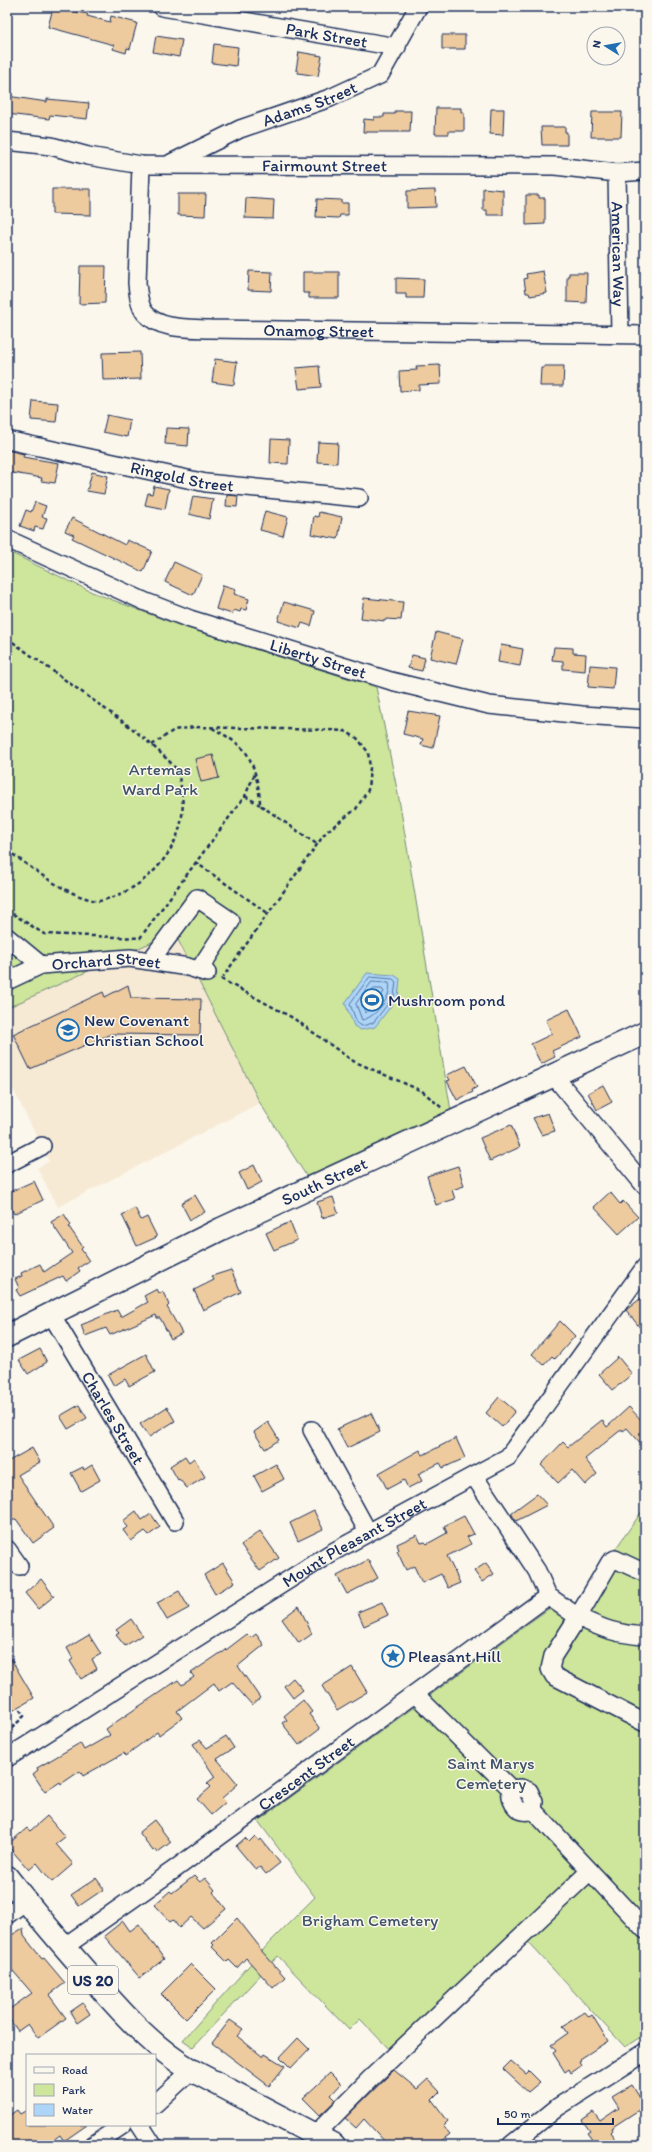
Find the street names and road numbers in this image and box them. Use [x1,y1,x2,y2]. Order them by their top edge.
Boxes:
street label: Park Street [284,18,370,52]
street label: Adams Street [260,77,360,130]
street label: Fairmount Street [262,155,387,176]
street label: American Way [608,201,629,307]
street label: Onamog Street [263,320,374,341]
street label: Ringold Street [129,457,235,496]
street label: Liberty Street [268,634,369,683]
street label: Orchard Street [51,948,163,974]
street label: South Street [278,1153,371,1210]
street label: Charles Street [78,1368,149,1468]
street label: Mount Pleasant Street [278,1493,430,1591]
street label: Crescent Street [254,1731,359,1815]
road number: US 20 [68,1966,118,1994]

